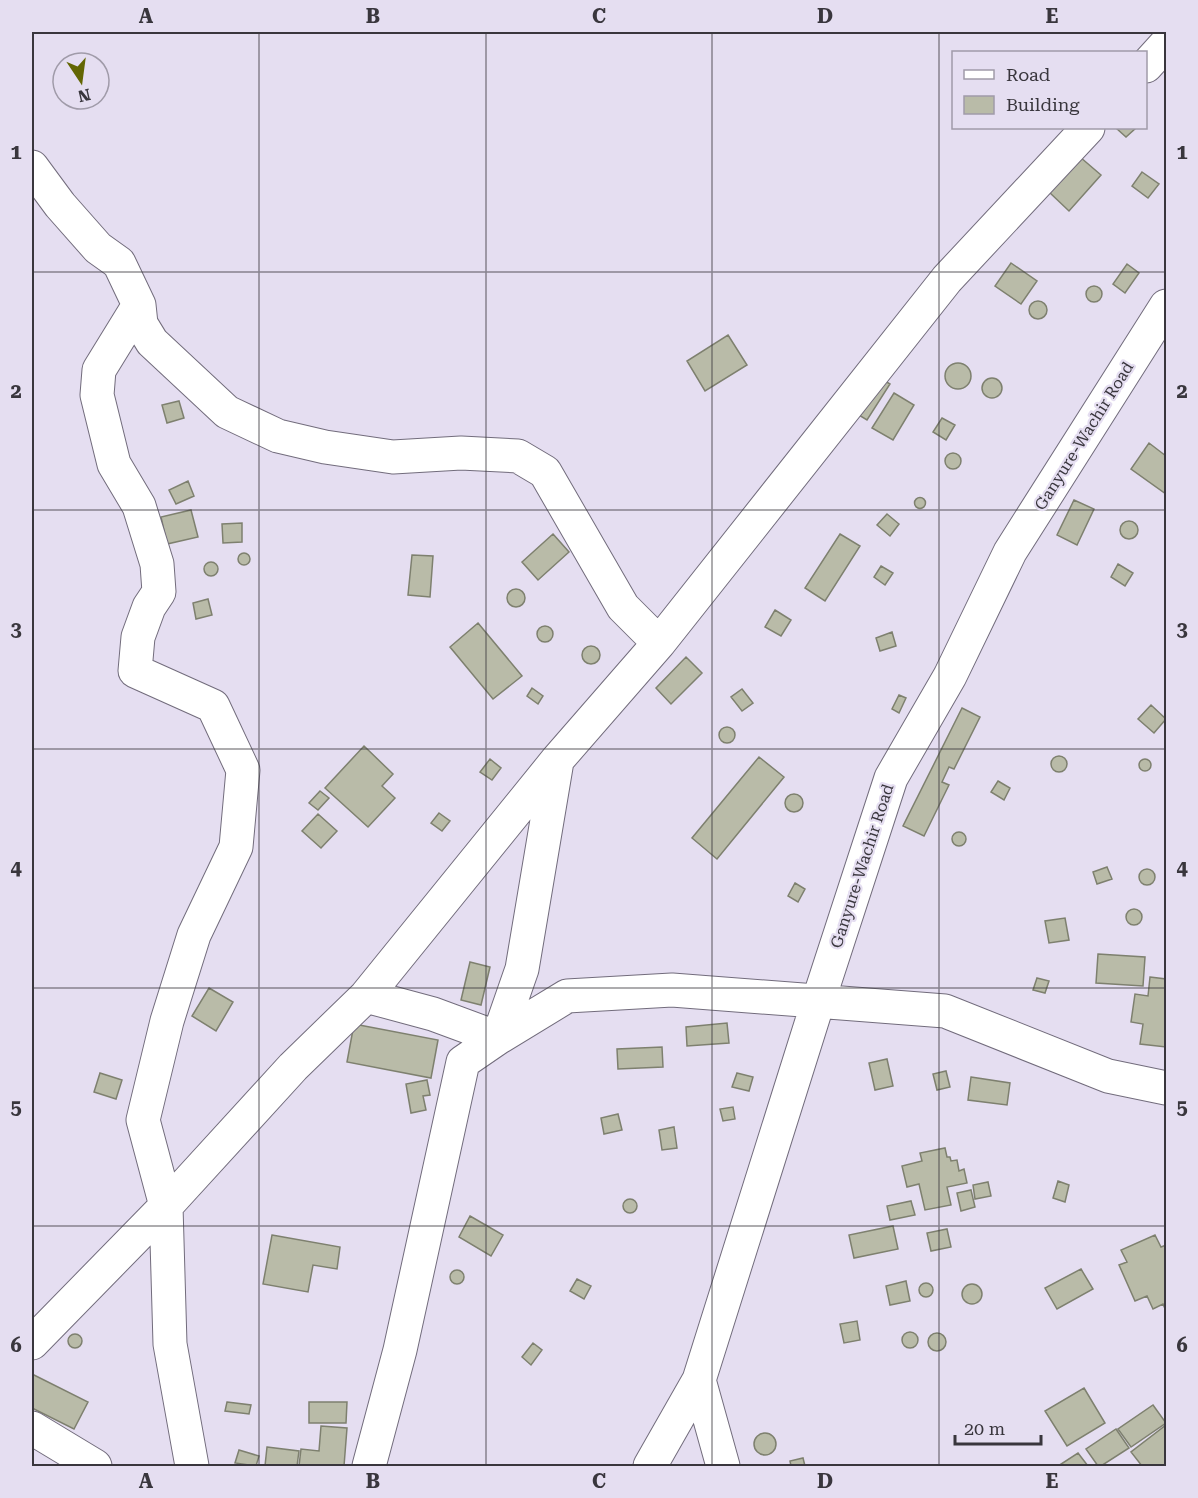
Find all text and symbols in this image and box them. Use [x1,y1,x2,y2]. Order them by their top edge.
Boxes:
text: A [139,4,154,28]
text: B [366,4,380,28]
text: C [592,4,606,28]
text: D [817,4,833,28]
text: E [1046,4,1059,28]
north arrow [51,51,111,111]
legend [952,51,1147,129]
text: Road [1006,64,1051,85]
text: N [76,84,92,106]
text: Building [1006,94,1080,115]
text: 1 [10,140,22,164]
text: 1 [1176,140,1188,164]
street label: Ganyure-Wachir Road [1031,358,1137,514]
text: 2 [10,379,22,403]
text: 2 [1176,379,1188,403]
text: 3 [10,617,22,641]
text: 3 [1176,617,1188,641]
street label: Ganyure-Wachir Road [826,782,898,950]
text: 4 [10,856,22,880]
text: 4 [1176,856,1188,880]
text: 5 [10,1095,22,1119]
text: 5 [1176,1095,1188,1119]
text: 6 [10,1333,22,1357]
text: 6 [1176,1333,1188,1357]
scale bar [955,1408,1040,1446]
text: 20 m [964,1418,1005,1439]
text: A [139,1469,154,1493]
text: B [366,1469,380,1493]
text: C [592,1469,606,1493]
text: D [817,1469,833,1493]
text: E [1046,1469,1059,1493]

